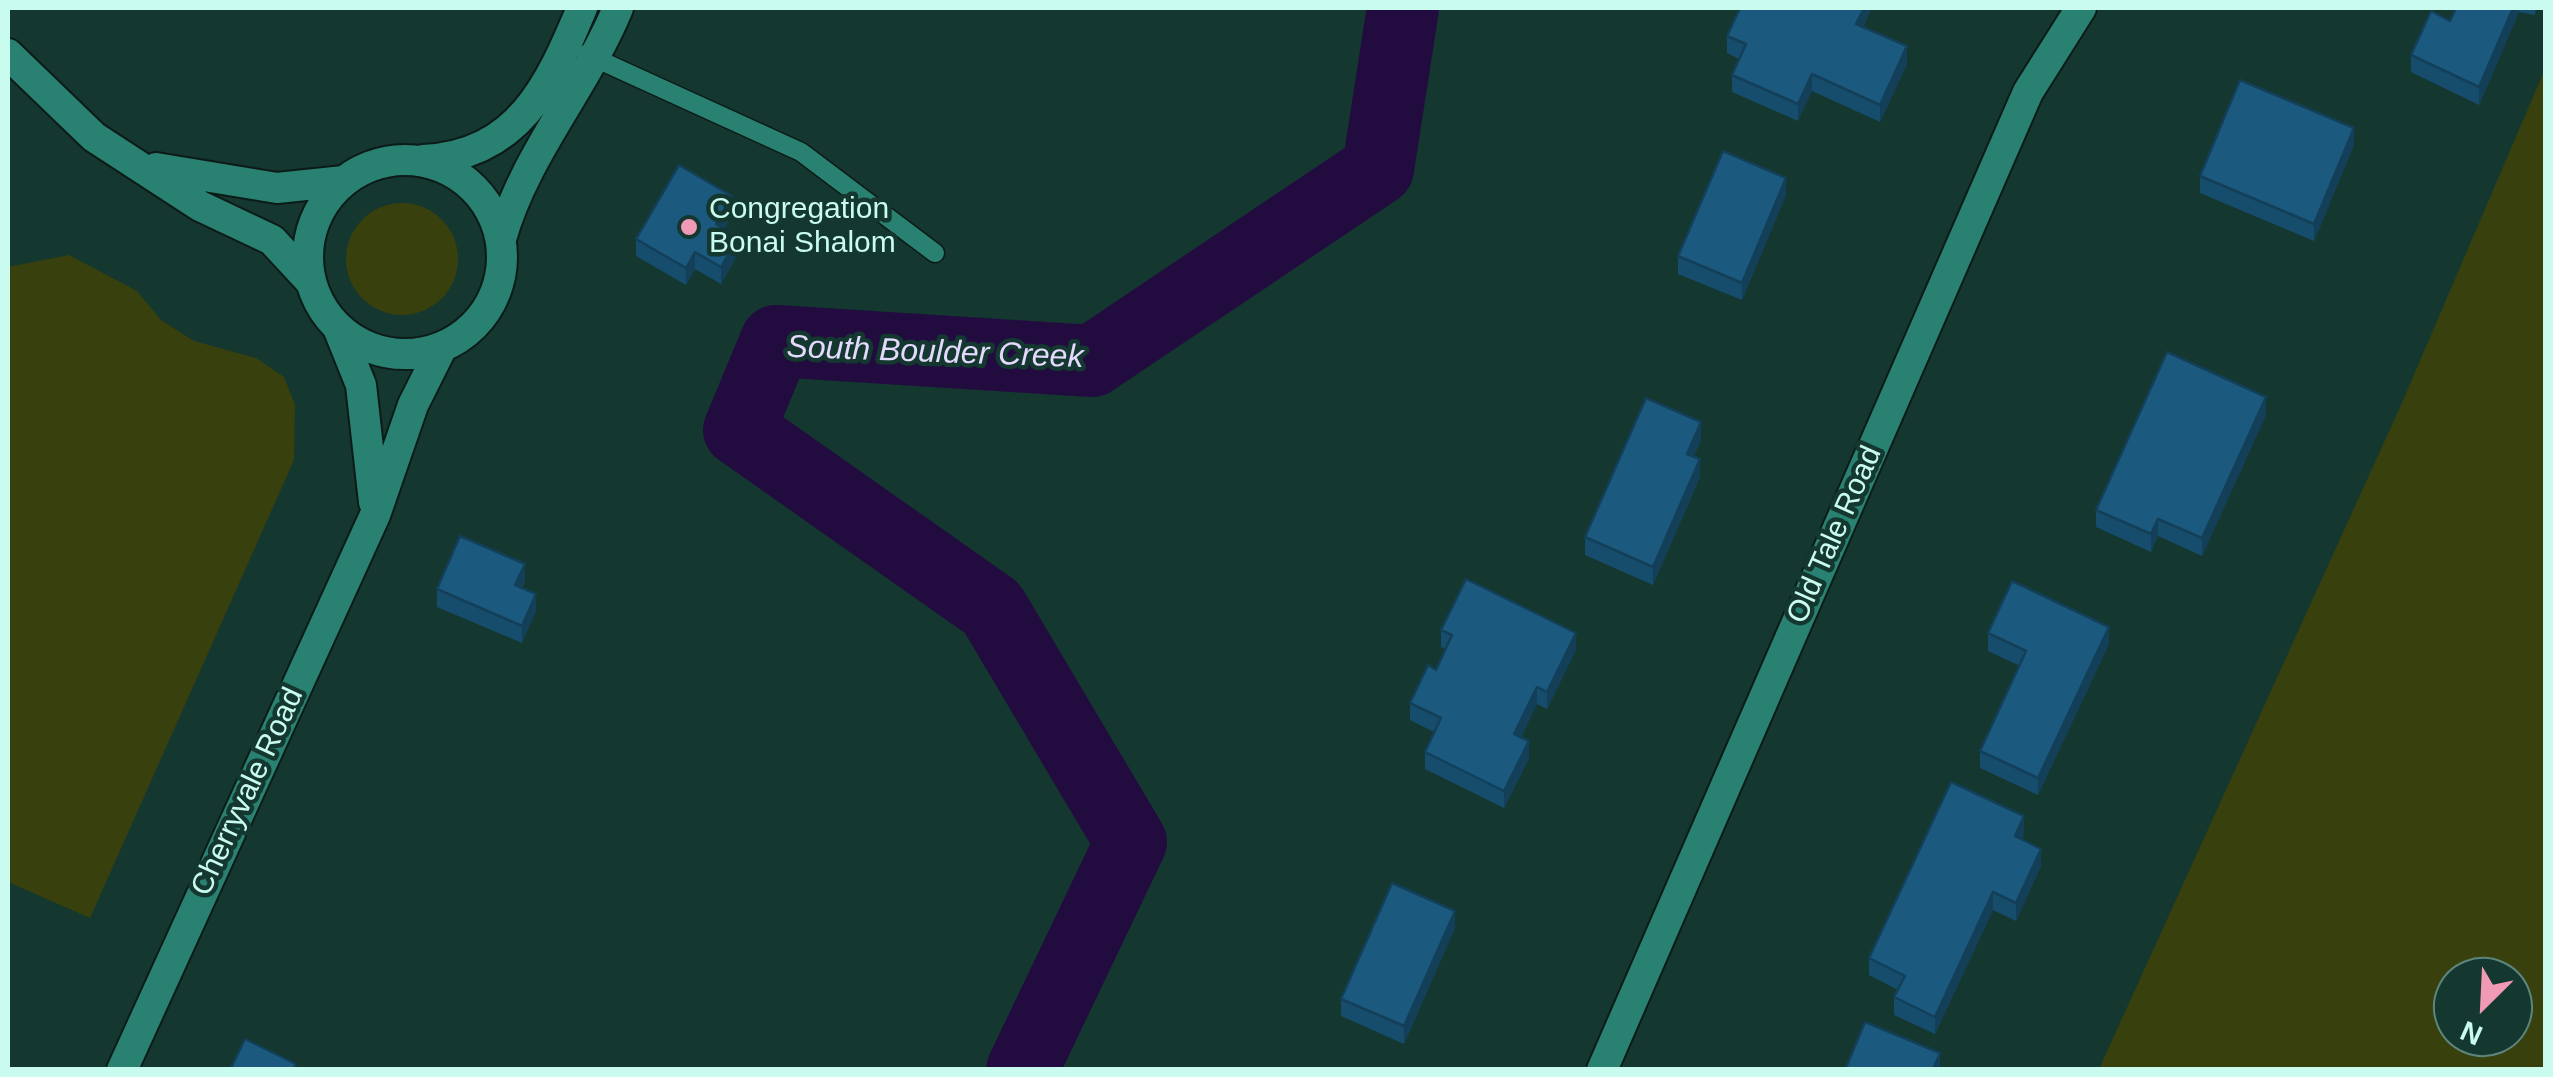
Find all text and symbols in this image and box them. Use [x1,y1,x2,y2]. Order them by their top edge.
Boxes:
place label: Congregation Bonai Shalom [709,192,896,262]
marker: Congregation Bonai Shalom [678,216,700,238]
water label: South Boulder Creek [786,329,1084,377]
street label: Old Tale Road [1780,441,1890,629]
street label: Cherryvale Road [184,682,312,902]
north arrow [2433,957,2533,1057]
text: N [2456,1015,2487,1051]

